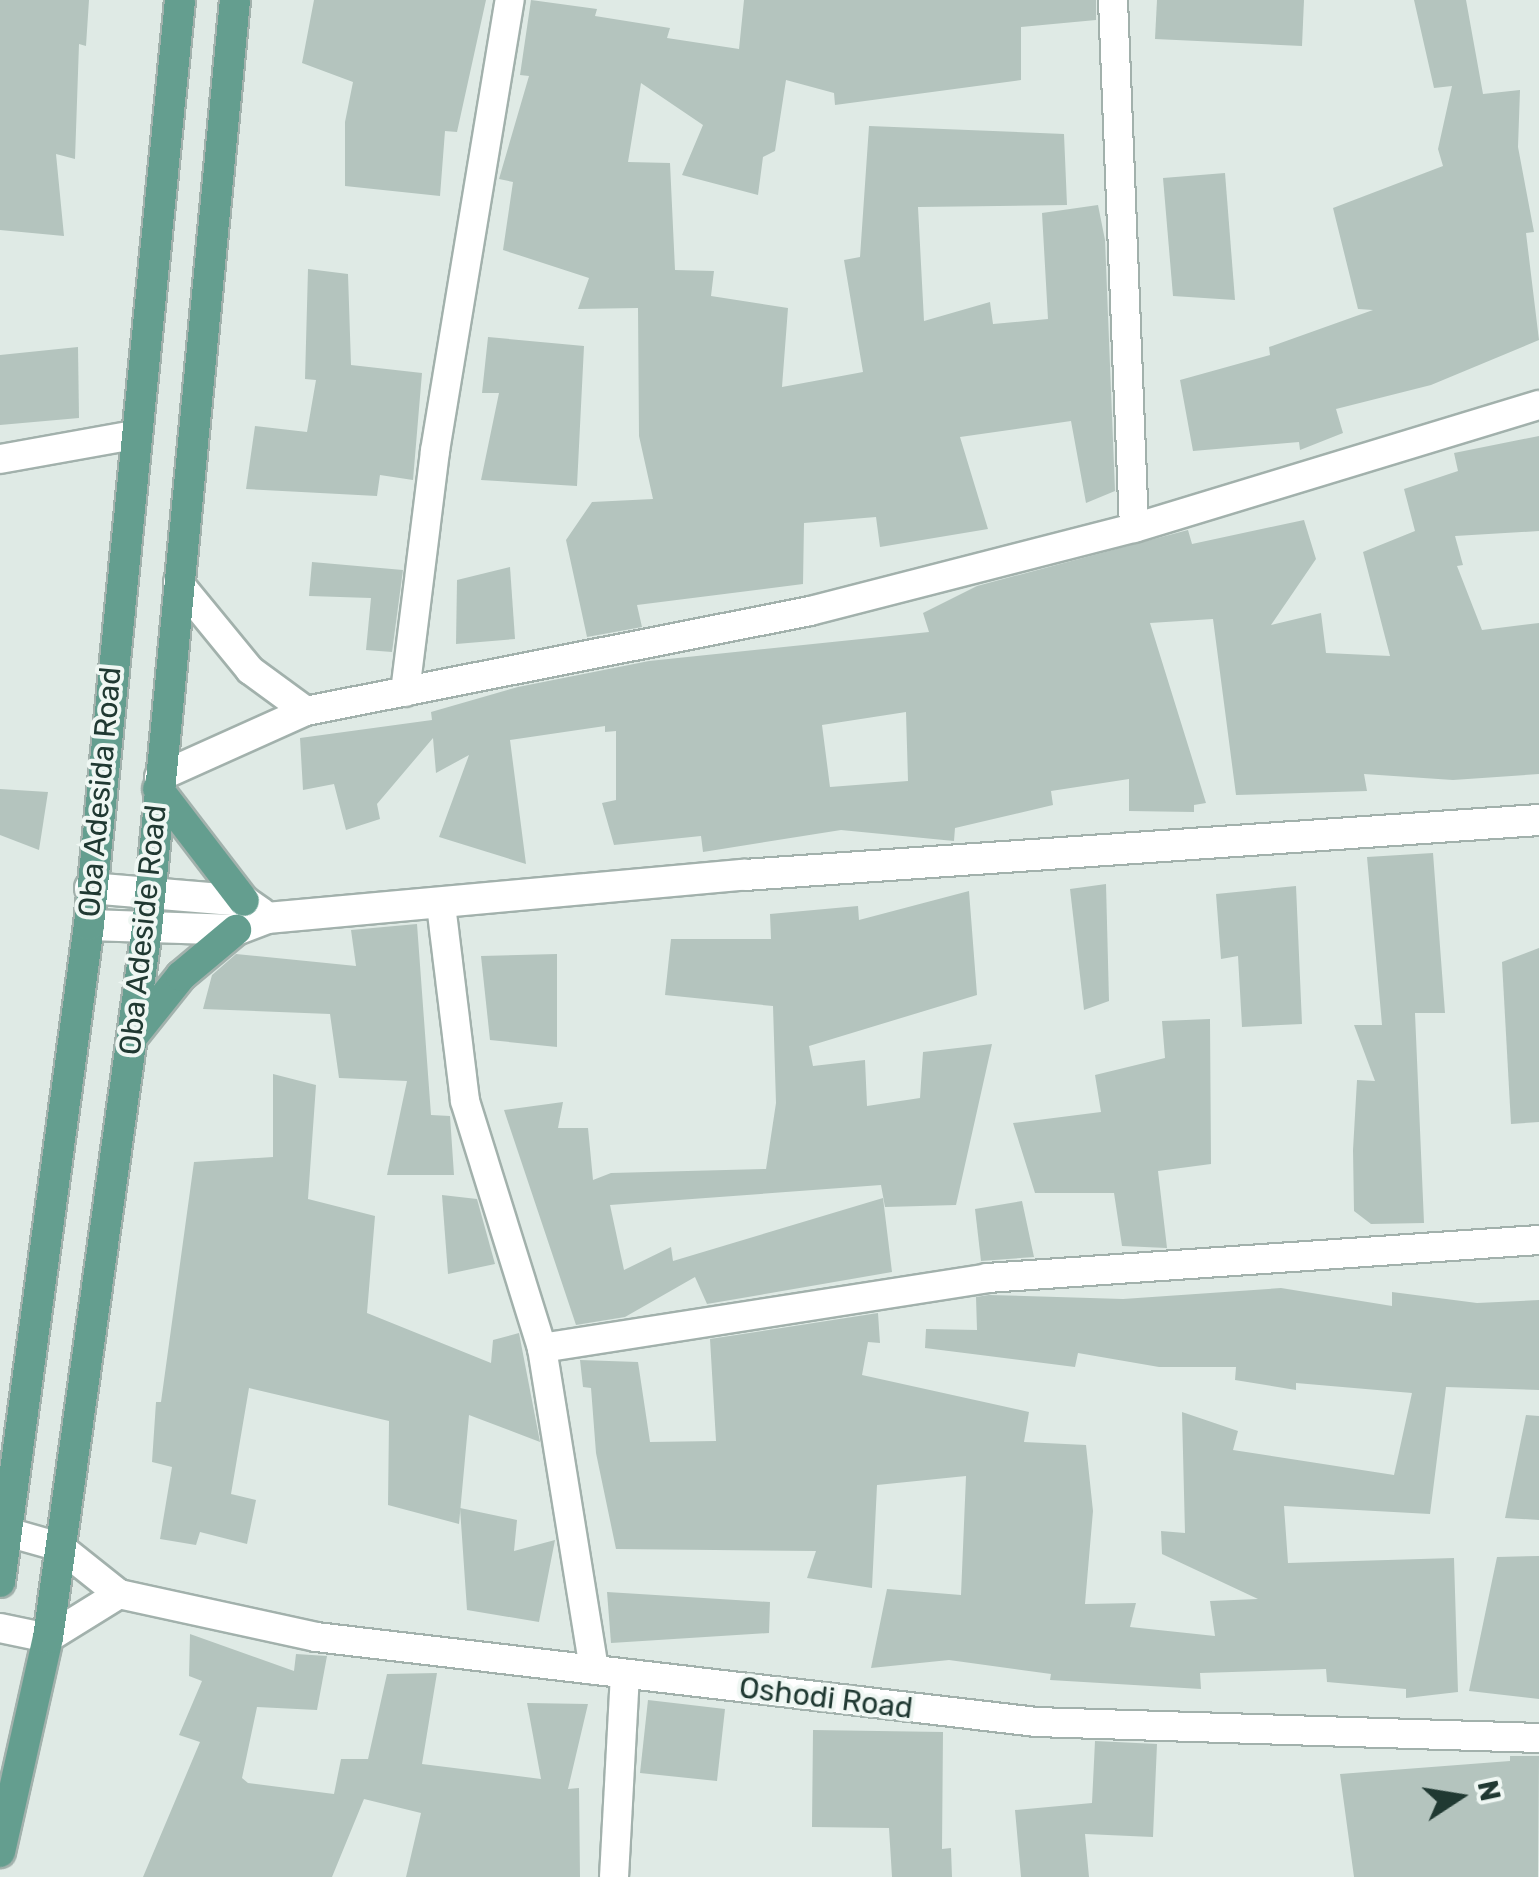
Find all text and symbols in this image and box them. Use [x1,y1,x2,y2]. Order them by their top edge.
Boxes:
street label: Oba Adesida Road [71,665,129,919]
street label: Oba Adeside Road [112,803,174,1057]
street label: Oshodi Road [737,1669,915,1727]
north arrow [1409,1747,1509,1847]
text: N [1471,1777,1507,1804]

